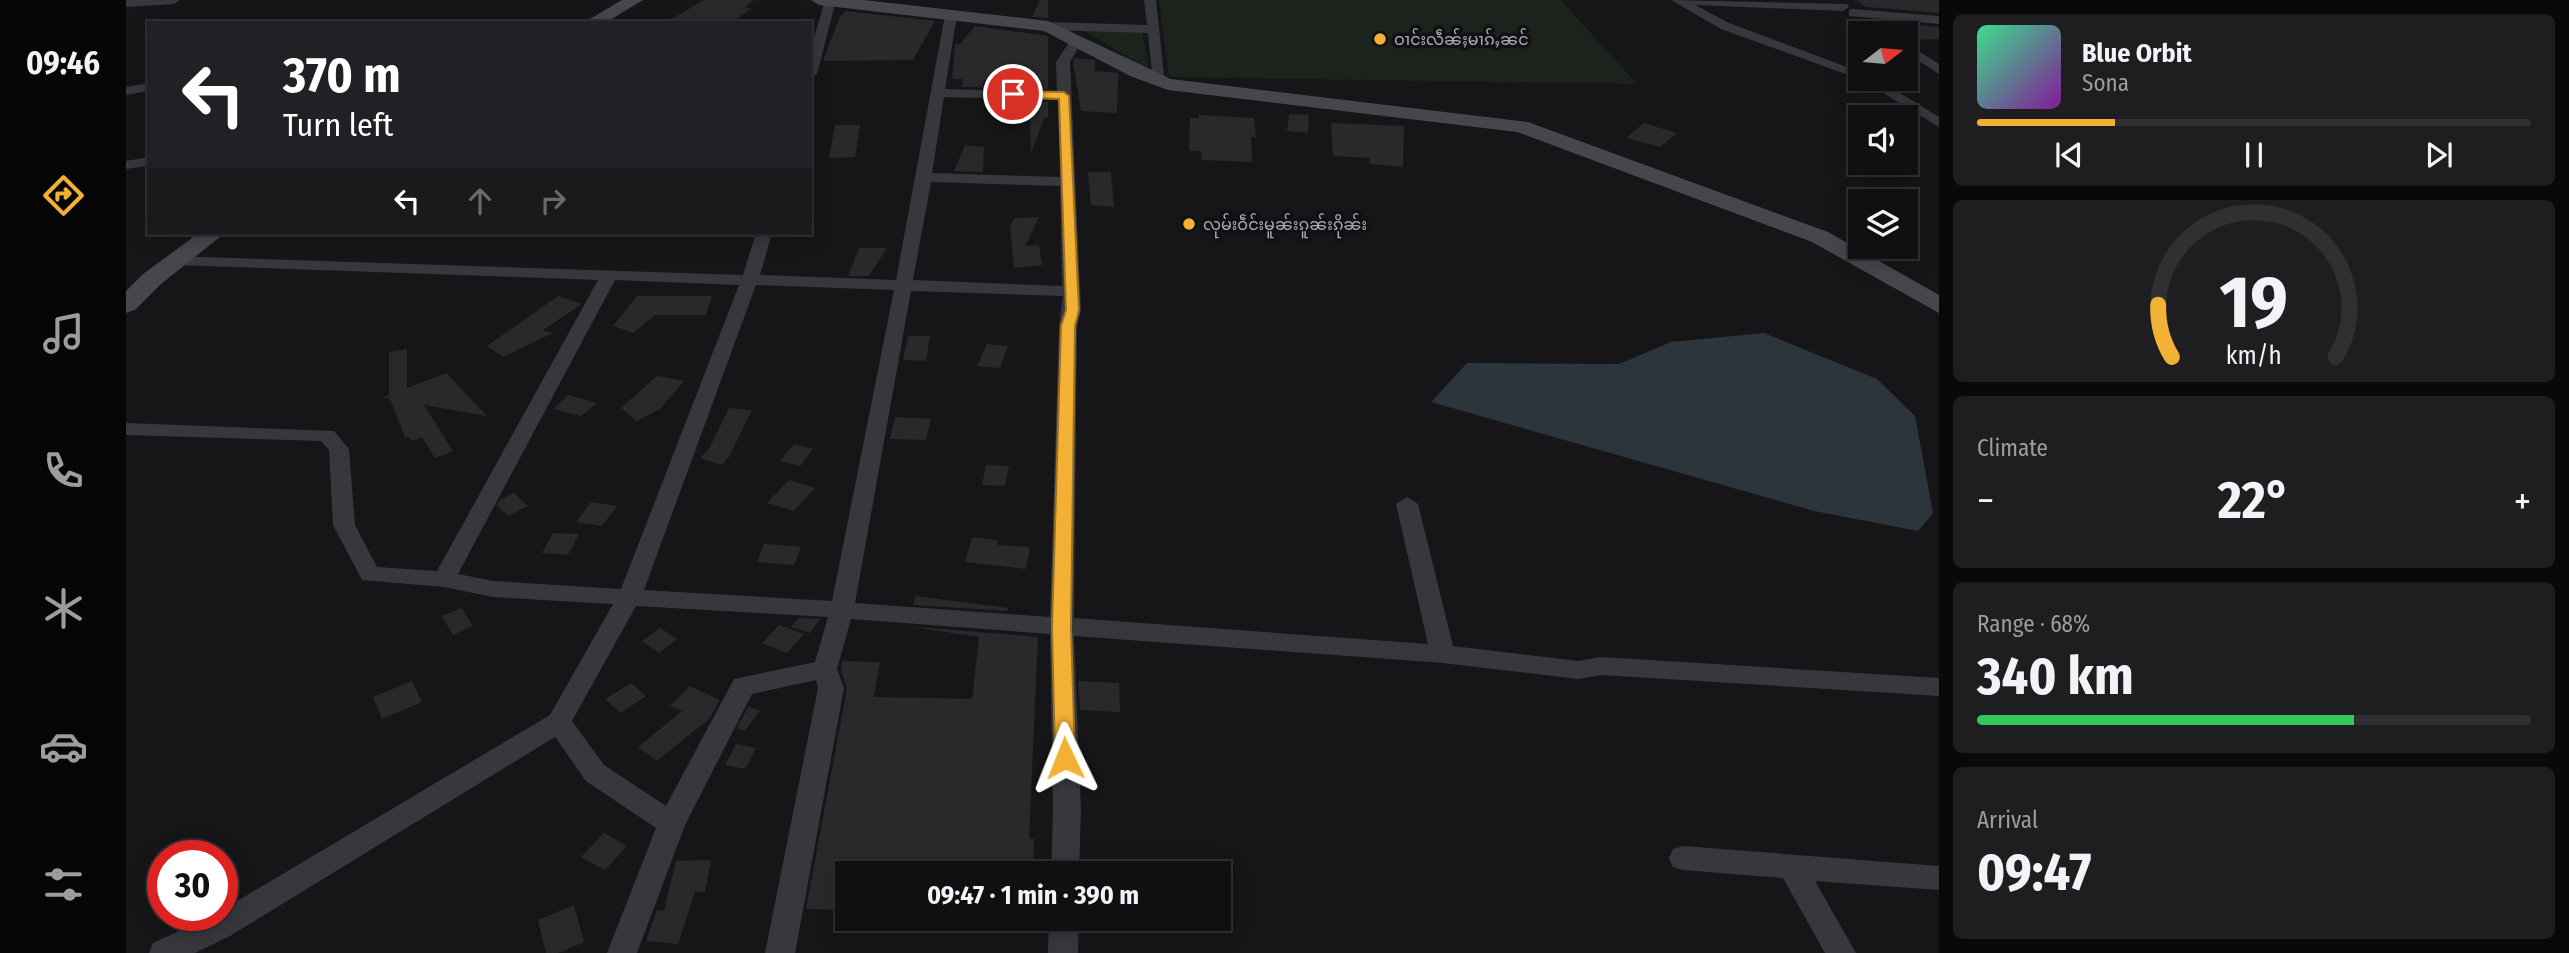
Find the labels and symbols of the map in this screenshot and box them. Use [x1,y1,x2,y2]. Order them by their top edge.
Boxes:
north arrow [1848,21,1918,91]
place label: ဝၢင်းလဵၼ်ႈမၢၵ်ႇၼင် [1394,28,1529,49]
marker: ဝၢင်းလဵၼ်ႈမၢၵ်ႇၼင် [1372,31,1388,47]
pin [983,64,1043,124]
place label: လုမ်းဝဵင်းမူၼ်းၵူၼ်းၵိုၼ်း [1203,213,1367,239]
marker: လုမ်းဝဵင်းမူၼ်းၵူၼ်းၵိုၼ်း [1181,216,1197,232]
position arrow [1028,721,1102,795]
speed limit sign: 30 [147,840,238,931]

